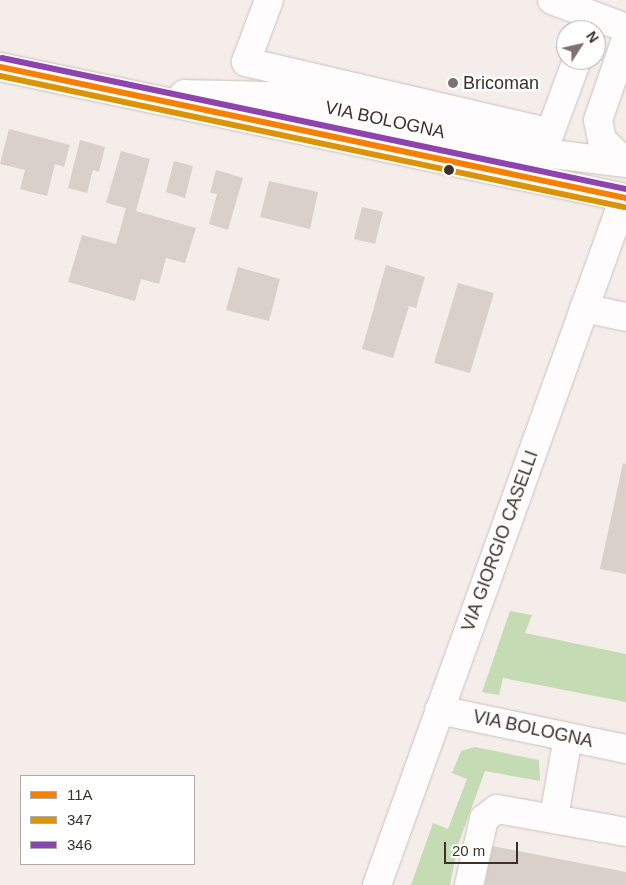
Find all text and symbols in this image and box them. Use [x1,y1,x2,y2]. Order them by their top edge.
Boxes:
north arrow [556,20,606,70]
text: N [583,28,602,46]
place label: Bricoman [463,72,539,94]
marker: Bricoman [447,77,459,89]
street label: VIA BOLOGNA [323,97,447,143]
unlabelled marker [444,165,454,175]
street label: VIA GIORGIO CASELLI [457,447,543,635]
street label: VIA BOLOGNA [471,706,595,752]
legend [20,775,195,865]
text: 11A [67,786,93,803]
text: 347 [67,811,92,828]
scale bar [446,832,520,864]
text: 346 [67,836,92,853]
text: 20 m [452,842,485,859]

